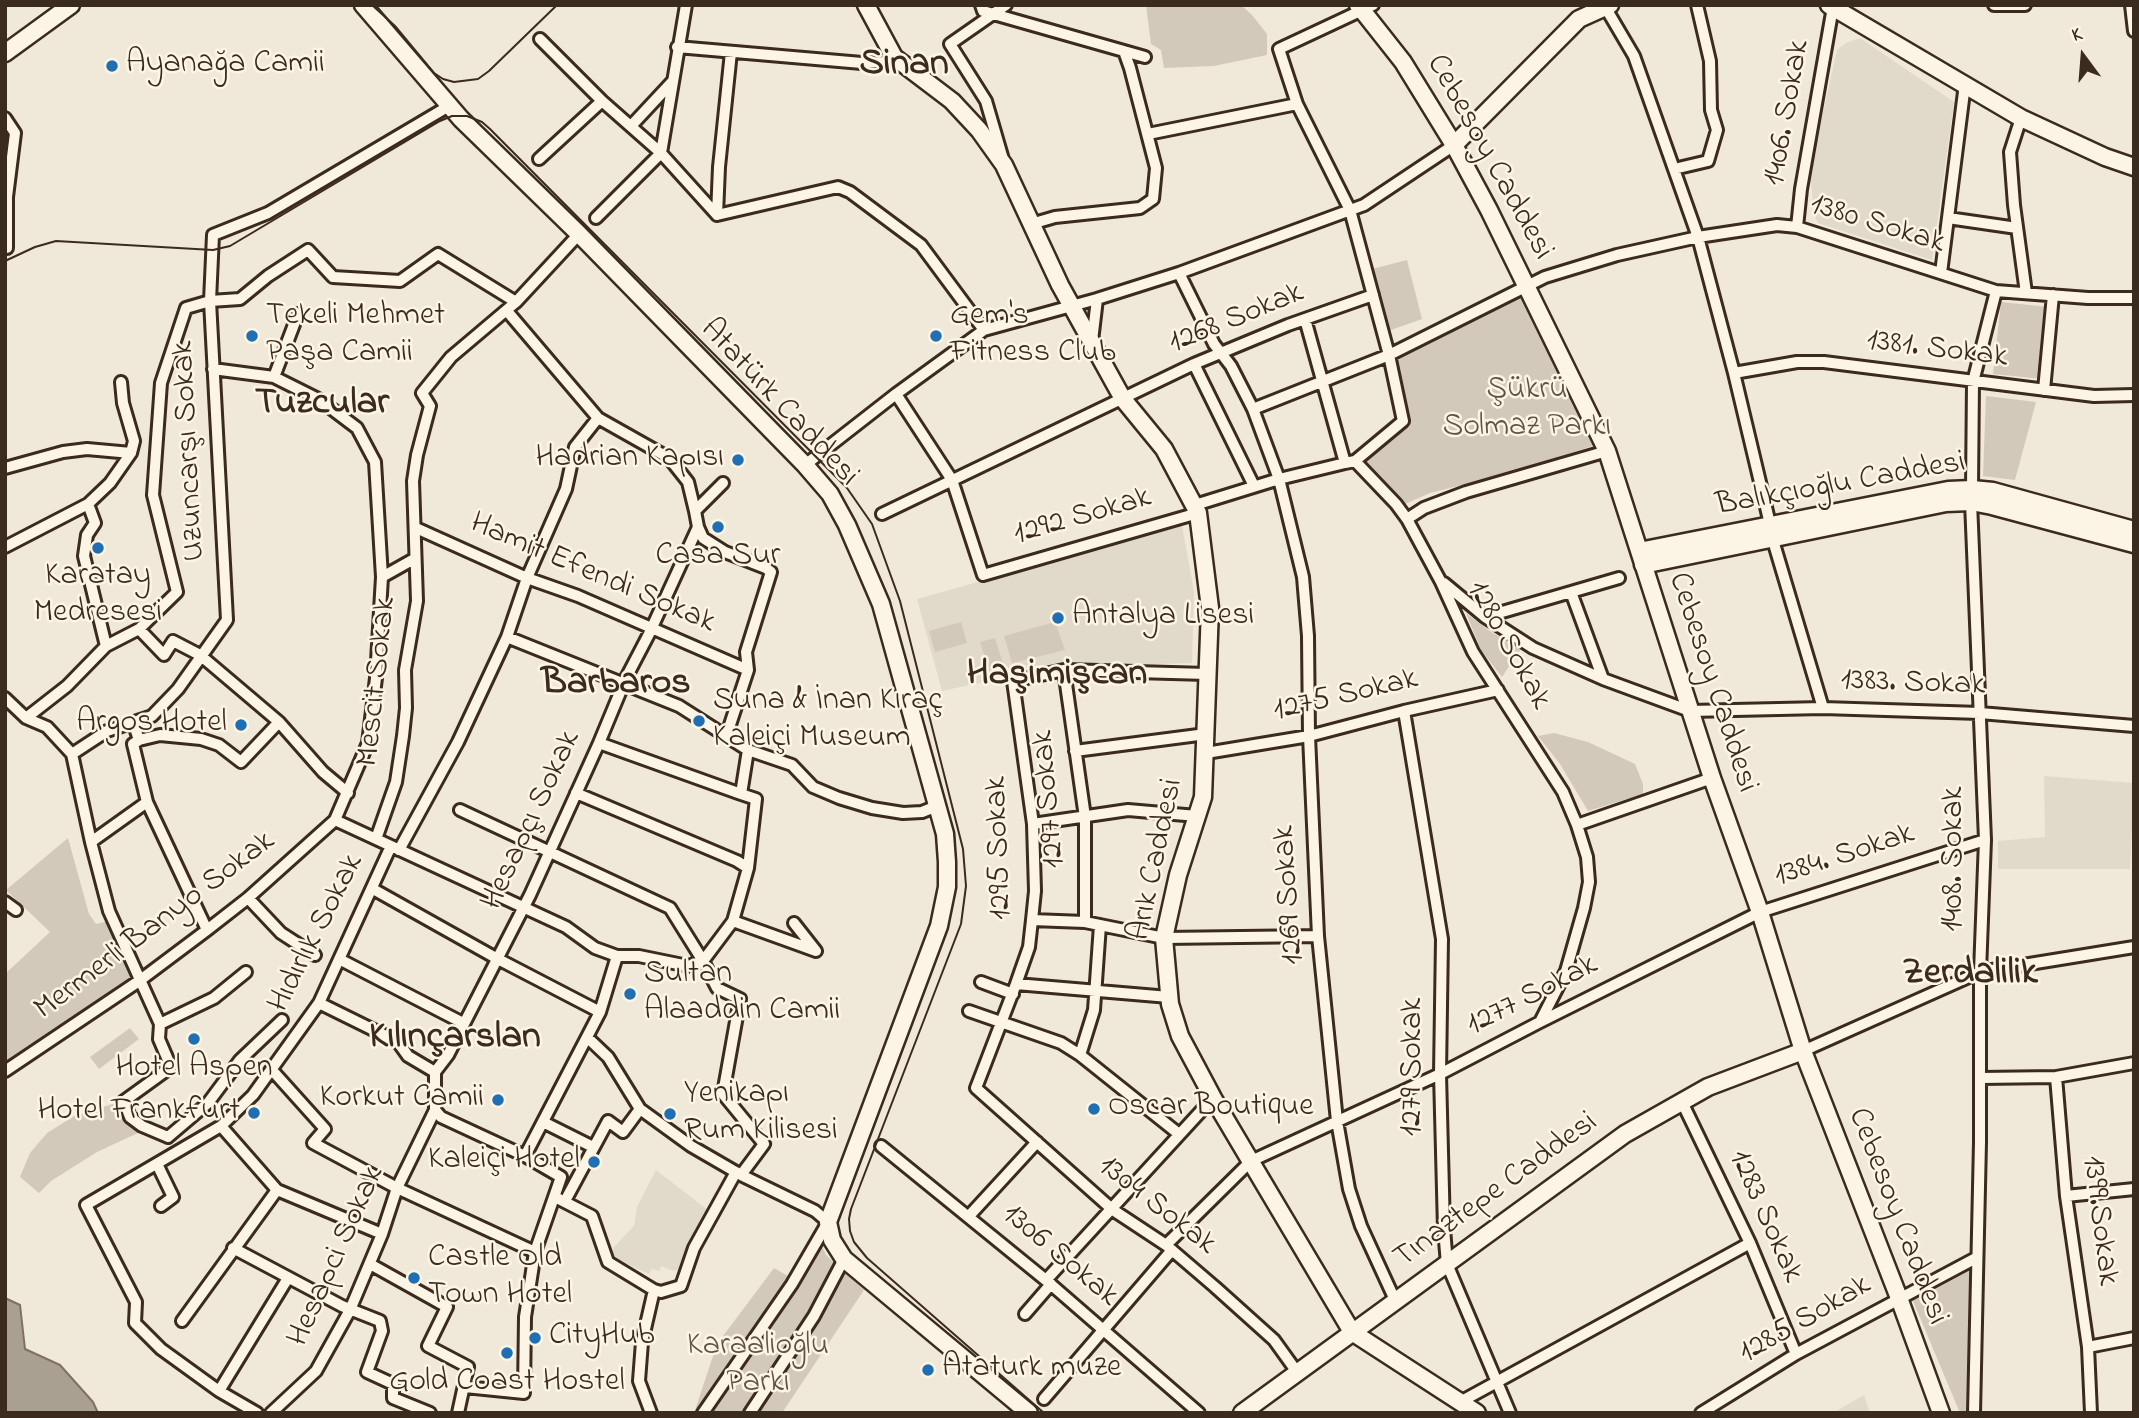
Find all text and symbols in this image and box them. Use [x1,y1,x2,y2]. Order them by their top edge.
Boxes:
north arrow [2048,21,2118,91]
text: K [2069,21,2085,50]
street label: 1406. Sokak [1757,37,1821,189]
district label: Sinan [859,44,949,90]
place label: Ayanağa Camii [126,47,325,85]
street label: Cebesoy Caddesi [1416,49,1560,267]
marker: Ayanağa Camii [104,58,120,74]
street label: 1380 Sokak [1805,187,1949,265]
street label: 1268 Sokak [1164,276,1310,364]
place label: Tekeli Mehmet Paşa Camii [266,299,445,374]
place label: Gem's Fitness Club [950,299,1116,374]
street label: Atatürk Caddesi [690,312,866,496]
street label: 1381. Sokak [1864,323,2010,379]
marker: Tekeli Mehmet Paşa Camii [244,328,260,344]
marker: Gem's Fitness Club [928,328,944,344]
street label: Uzuncarşı Sokak [166,340,216,562]
park label: Şükrü Solmaz Parkı [1443,373,1611,448]
district label: Tuzcular [255,383,389,429]
place label: Hadrian Kapısı [535,441,724,479]
street label: Balıkçıoğlu Caddesi [1713,445,1969,527]
marker: Hadrian Kapısı [730,452,746,468]
street label: 1292 Sokak [1010,480,1156,556]
street label: Hamit Efendi Sokak [464,506,720,644]
marker: Casa Sur [710,519,726,535]
place label: Casa Sur [655,539,781,577]
marker: Karatay Medresesi [90,540,106,556]
place label: Karatay Medresesi [34,559,162,634]
street label: Cebesoy Caddesi [1657,568,1765,798]
street label: 1280 Sokak [1456,575,1558,717]
street label: Mescit Sokak [351,595,407,769]
place label: Antalya Lisesi [1072,599,1254,637]
marker: Antalya Lisesi [1050,610,1066,626]
district label: Haşimişcan [967,654,1147,700]
street label: 1275 Sokak [1270,662,1422,732]
district label: Barbaros [541,663,691,709]
street label: 1383. Sokak [1840,663,1986,707]
place label: Suna & İnan Kıraç Kaleiçi Museum [713,684,942,759]
place label: Argos Hotel [76,706,227,744]
marker: Suna & İnan Kıraç Kaleiçi Museum [691,713,707,729]
marker: Argos Hotel [233,717,249,733]
street label: Hesapçı Sokak [475,725,591,917]
street label: 1297 Sokak [1026,728,1076,870]
street label: 1295 Sokak [979,776,1023,920]
street label: Arık Caddesi [1122,776,1194,944]
street label: 1408. Sokak [1937,786,1975,932]
street label: 1384. Sokak [1770,816,1920,898]
street label: Mermerli Banyo Sokak [28,824,284,1030]
street label: 1269 Sokak [1267,824,1315,966]
street label: Hıdırlık Sokak [262,848,374,1020]
street label: 1277 Sokak [1461,948,1605,1046]
district label: Zerdalilik [1902,953,2038,999]
place label: Sultan Alaaddin Camii [644,957,840,1032]
marker: Sultan Alaaddin Camii [622,986,638,1002]
street label: 1279 Sokak [1396,998,1434,1136]
district label: Kılınçarslan [369,1017,541,1063]
marker: Hotel Aspen [186,1031,202,1047]
place label: Hotel Aspen [115,1051,273,1089]
place label: Yenikapı Rum Kilisesi [684,1077,838,1152]
place label: Korkut Camii [320,1081,484,1119]
place label: Oscar Boutique [1108,1090,1313,1128]
marker: Korkut Camii [490,1092,506,1108]
place label: Hotel Frankfurt [37,1094,240,1132]
marker: Oscar Boutique [1086,1101,1102,1117]
street label: Cebesoy Caddesi [1837,1103,1955,1331]
marker: Hotel Frankfurt [246,1105,262,1121]
street label: Tınaztepe Caddesi [1388,1105,1606,1279]
marker: Yenikapı Rum Kilisesi [662,1106,678,1122]
place label: Kaleiçi Hotel [428,1143,580,1181]
street label: 1283 Sokak [1718,1145,1810,1289]
street label: 1304 Sokak [1089,1149,1223,1265]
marker: Kaleiçi Hotel [586,1154,602,1170]
street label: 1399.Sokak [2071,1154,2125,1288]
street label: Hesapci Sokak [281,1161,395,1353]
street label: 1306 Sokak [993,1197,1125,1317]
place label: Castle Old Town Hotel [428,1241,572,1316]
street label: 1285 Sokak [1733,1268,1879,1374]
marker: Castle Old Town Hotel [406,1270,422,1286]
place label: CityHub [549,1319,655,1357]
park label: Karaalioğlu Parkı [687,1329,829,1404]
marker: CityHub [527,1330,543,1346]
marker: Gold Coast Hostel [499,1345,515,1361]
place label: Ataturk muze [942,1351,1121,1389]
marker: Ataturk muze [920,1362,936,1378]
place label: Gold Coast Hostel [389,1365,625,1403]

